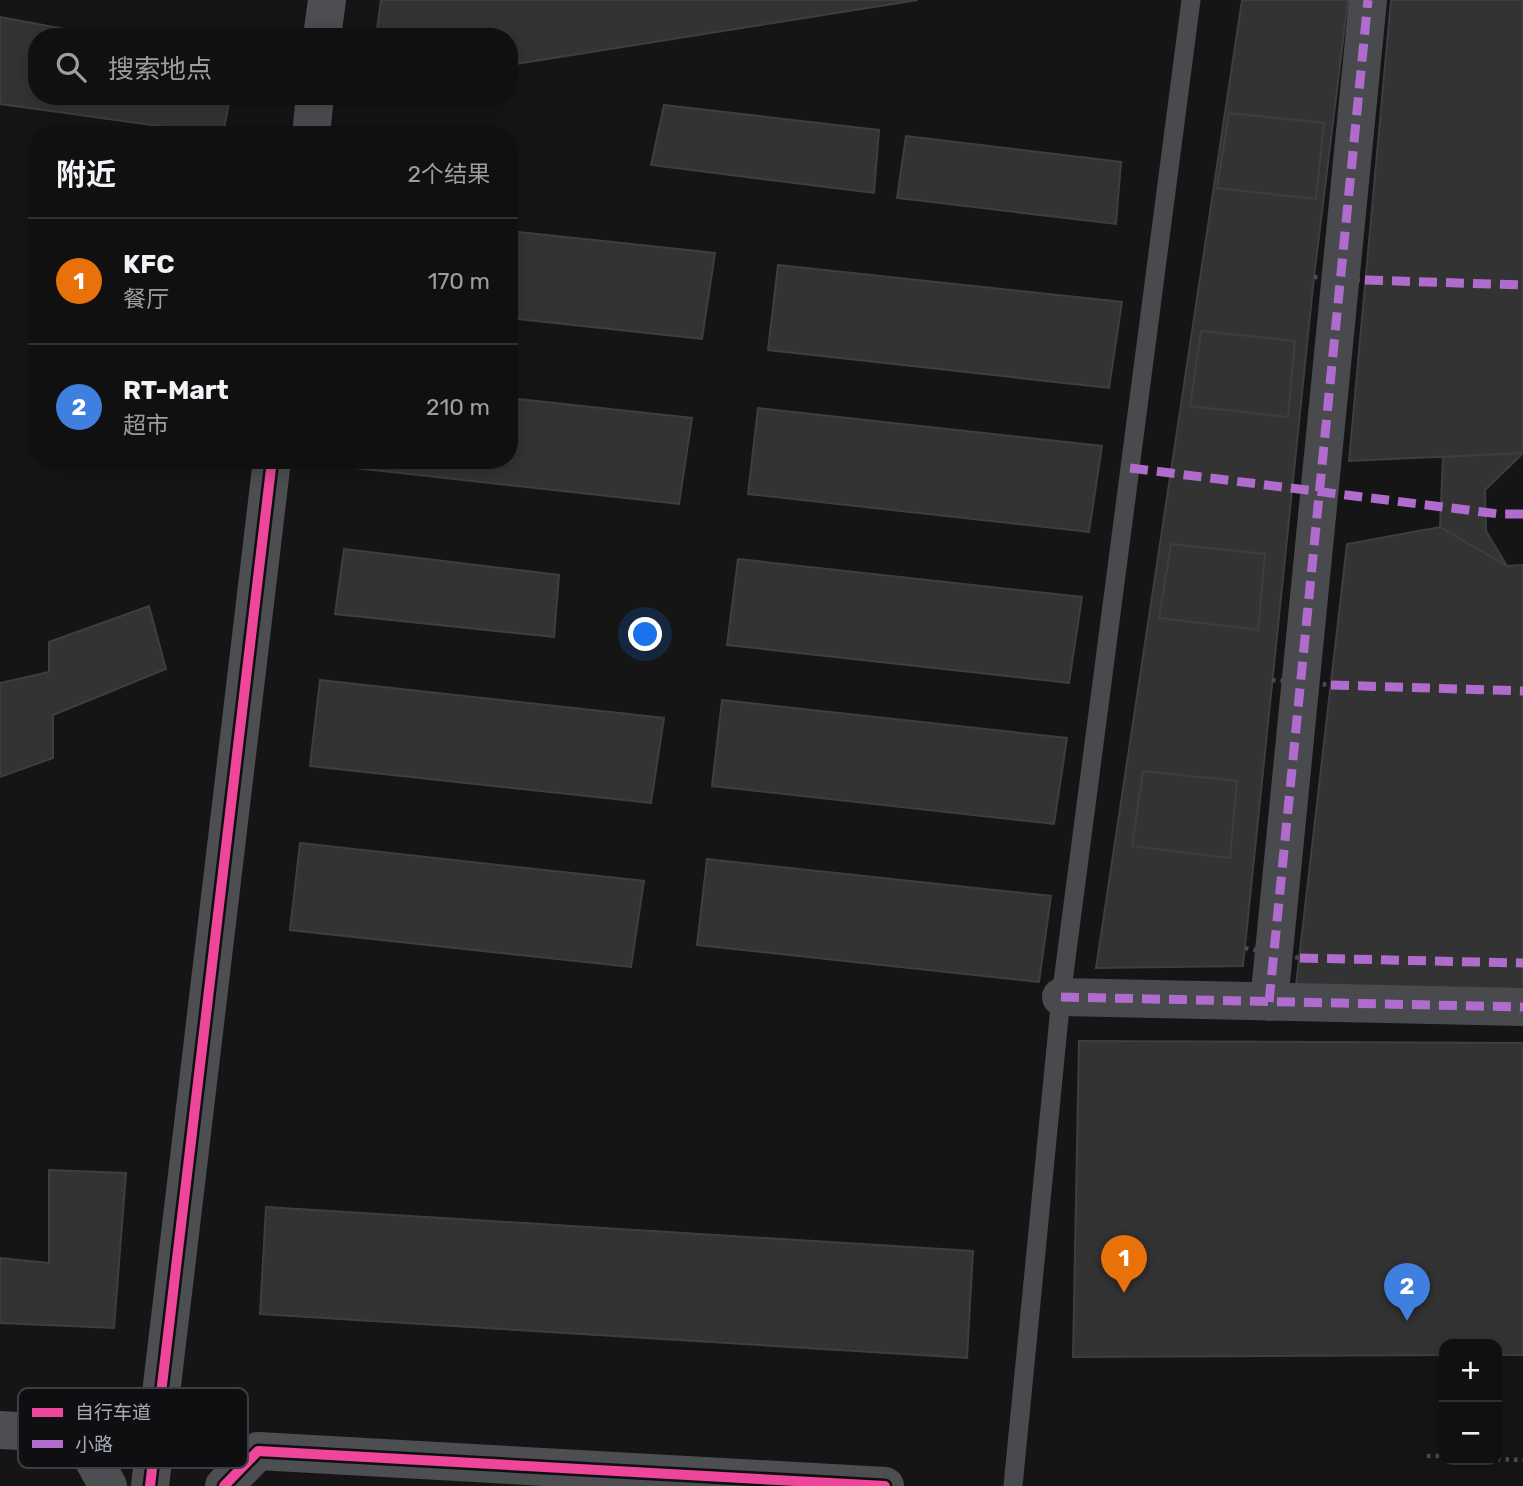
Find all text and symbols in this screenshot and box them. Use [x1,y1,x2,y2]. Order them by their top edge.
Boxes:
search box [28,28,518,105]
icon: search [52,48,90,86]
text: 搜索地点 [108,54,212,85]
text: 附近 [56,157,116,193]
text: 2个结果 [407,160,490,188]
text: KFC [123,249,174,280]
text: 1 [73,267,85,295]
text: 170 m [428,267,490,295]
text: 餐厅 [123,285,169,313]
text: RT-Mart [123,375,229,406]
text: 2 [72,393,86,421]
text: 210 m [426,393,490,421]
text: 超市 [123,411,169,439]
your location [628,617,662,651]
pin: 1 [1101,1235,1147,1293]
pin: 2 [1384,1263,1430,1321]
map controls [1439,1339,1502,1465]
button: + [1439,1339,1502,1402]
legend [18,1388,248,1468]
text: 自行车道 [75,1401,151,1424]
button: − [1439,1402,1502,1465]
text: 小路 [75,1433,113,1456]

